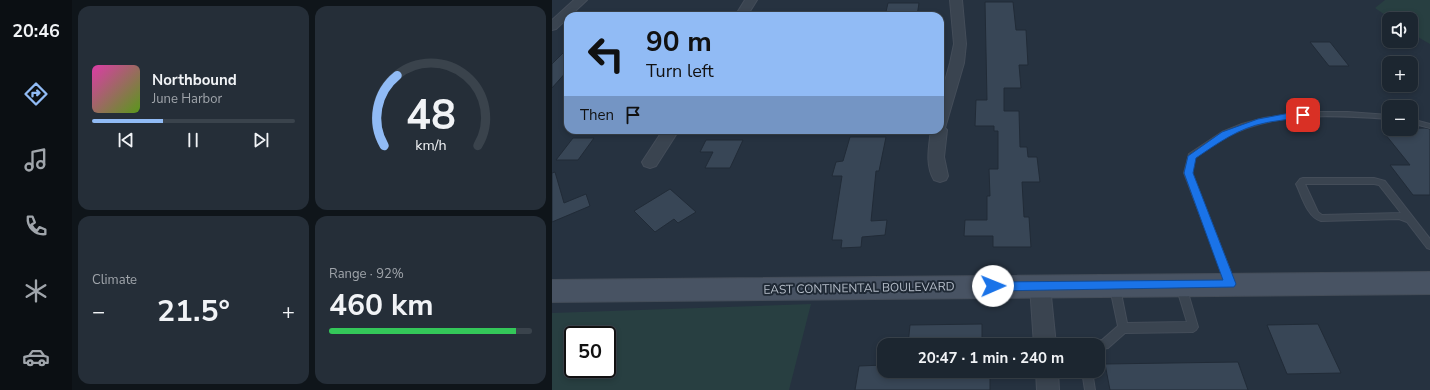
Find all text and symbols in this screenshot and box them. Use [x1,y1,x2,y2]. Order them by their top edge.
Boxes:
map controls [1382,12,1418,136]
button: sound [1382,12,1418,48]
text: 20:46 [12,19,60,43]
text: 90 m [646,23,712,61]
icon: left [580,28,632,80]
button: + [1382,56,1418,92]
text: Turn left [646,59,714,83]
text: Northbound [152,70,237,90]
icon: directions [22,80,50,108]
text: 48 [406,87,455,144]
text: June Harbor [152,90,222,108]
pin [1286,98,1320,132]
button: − [1382,100,1418,136]
icon: arrive [622,104,644,126]
icon: arrive [1292,104,1314,126]
text: Then [580,105,614,125]
icon: previous [115,129,137,151]
icon: pause [182,129,204,151]
icon: next [250,129,272,151]
text: km/h [415,135,446,154]
icon: music [22,146,50,174]
icon: phone [22,212,50,240]
text: Range · 92% [329,265,404,283]
position arrow [972,265,1014,307]
text: Climate [92,271,137,289]
icon: climate [22,277,50,305]
street label: EAST CONTINENTAL BOULEVARD [763,278,955,298]
text: 460 km [329,285,434,326]
text: 21.5° [157,291,230,332]
text: − [92,297,105,327]
text: + [282,297,295,327]
speed limit sign: 50 [564,326,616,378]
icon: car [22,343,50,371]
text: 20:47 · 1 min · 240 m [918,348,1064,368]

